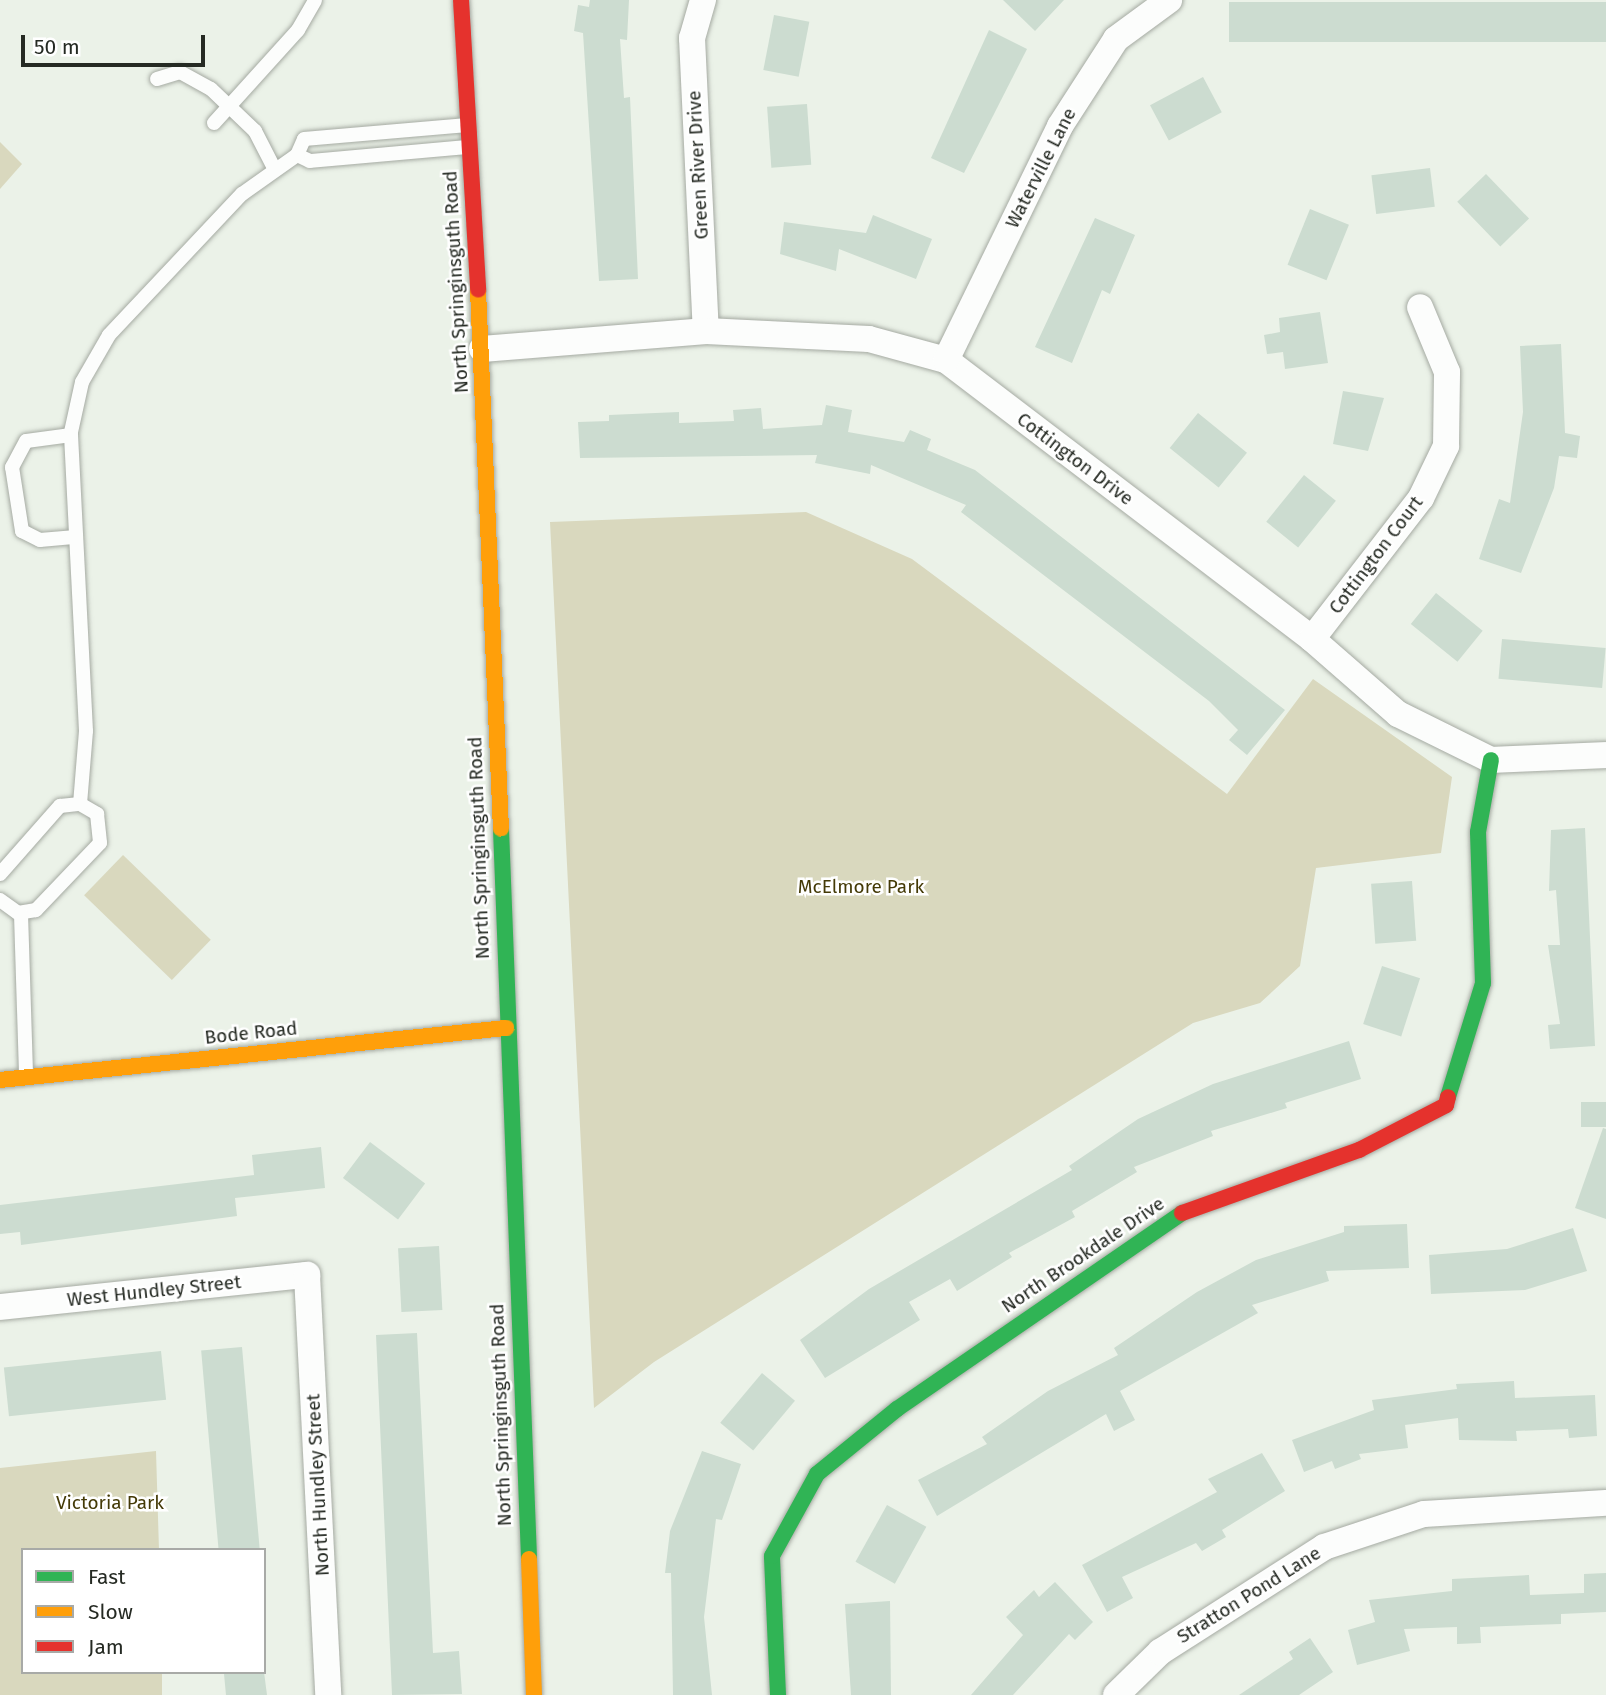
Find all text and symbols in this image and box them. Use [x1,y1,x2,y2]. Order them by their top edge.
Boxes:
scale bar [24,21,208,65]
text: 50 m [34,34,80,60]
street label: Green River Drive [683,90,713,240]
street label: Waterville Lane [1001,104,1081,232]
street label: North Springinsguth Road [439,170,473,394]
street label: Cottington Drive [1012,408,1138,510]
street label: Cottington Court [1324,491,1428,619]
street label: North Springinsguth Road [464,736,494,960]
park label: McElmore Park [798,876,924,898]
street label: Bode Road [203,1017,299,1049]
street label: North Brookdale Drive [997,1192,1169,1318]
street label: West Hundley Street [66,1271,242,1311]
street label: North Springinsguth Road [486,1303,516,1527]
street label: North Hundley Street [302,1393,334,1577]
park label: Victoria Park [56,1492,164,1514]
street label: Stratton Pond Lane [1173,1542,1325,1648]
legend [21,1548,266,1674]
text: Fast [88,1564,126,1590]
text: Slow [88,1599,133,1625]
text: Jam [88,1634,124,1660]

